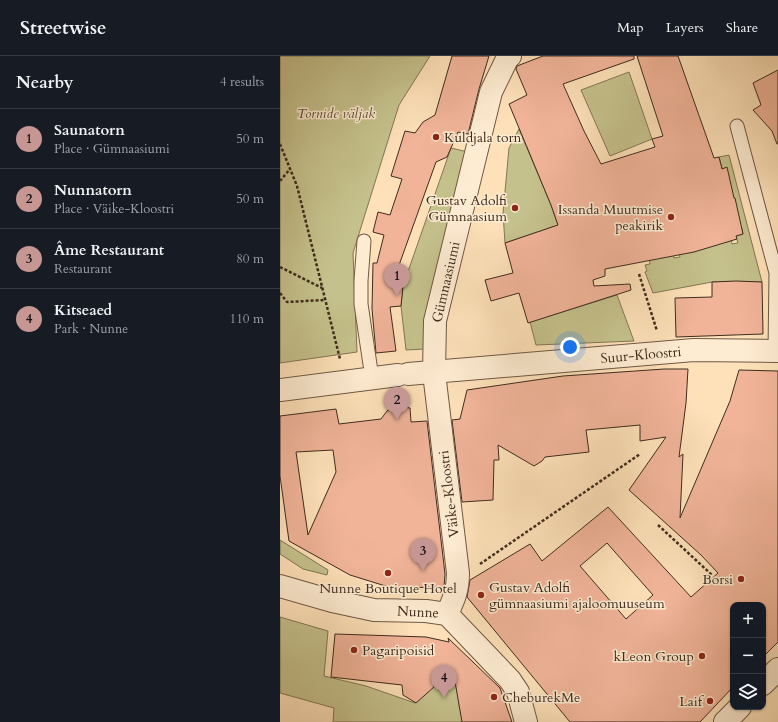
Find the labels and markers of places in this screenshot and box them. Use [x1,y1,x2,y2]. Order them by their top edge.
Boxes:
place label: Kuldjala torn [444,128,522,147]
marker: Kuldjala torn [431,132,441,142]
place label: Gustav Adolfi Gümnaasium [426,191,507,226]
place label: Issanda Muutmise peakirik [558,200,664,235]
marker: Gustav Adolfi Gümnaasium [510,203,520,213]
marker: Issanda Muutmise peakirik [666,212,676,222]
pin: 1 [384,263,410,296]
pin: 2 [384,387,410,420]
pin: 3 [410,538,436,571]
marker: Nunne Boutique Hotel [383,568,393,578]
place label: Borsi [702,570,733,589]
marker: Borsi [736,574,746,584]
place label: Gustav Adolfi gümnaasiumi ajaloomuuseum [489,578,665,613]
place label: Nunne Boutique Hotel [319,579,457,598]
marker: Gustav Adolfi gümnaasiumi ajaloomuuseum [476,590,486,600]
place label: Pagaripoisid [362,641,435,660]
marker: Pagaripoisid [349,645,359,655]
place label: kLeon Group [614,647,694,666]
marker: kLeon Group [697,651,707,661]
pin: 4 [431,665,457,698]
place label: CheburekMe [502,688,580,707]
marker: CheburekMe [489,692,499,702]
place label: Laif [679,692,705,711]
marker: Laif [705,696,715,706]

